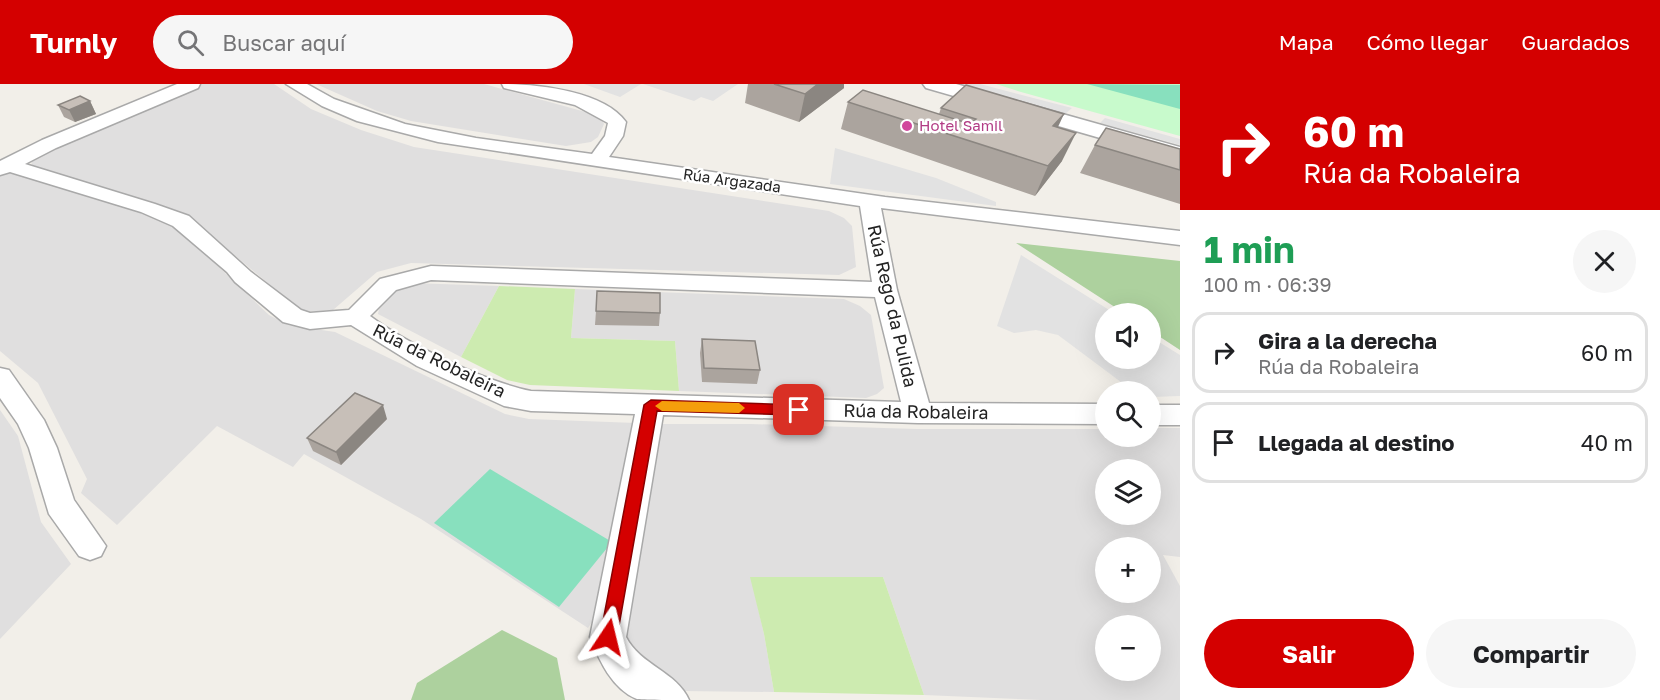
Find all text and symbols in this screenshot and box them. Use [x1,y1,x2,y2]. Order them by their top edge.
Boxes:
search box [153,15,573,69]
text: Turnly [30,26,117,59]
icon: search [174,26,207,59]
text: Buscar aquí [222,29,346,56]
text: Mapa [1279,29,1334,55]
text: Cómo llegar [1367,29,1488,55]
text: Guardados [1521,29,1630,55]
text: 60 m [1303,106,1404,156]
icon: right [1204,108,1282,186]
place label: Hotel Samil [919,116,1003,134]
marker: Hotel Samil [900,119,914,133]
text: Rúa da Robaleira [1303,157,1521,189]
street label: Rúa Argazada [682,164,782,196]
street label: Rúa Rego da Pulida [864,222,922,389]
text: 1 min [1204,228,1295,271]
button: close [1573,230,1636,293]
text: 100 m · 06:39 [1204,272,1332,296]
map controls [1095,303,1161,681]
button: sound [1095,303,1161,369]
street label: Rúa da Robaleira [369,318,509,402]
text: Gira a la derecha [1258,327,1437,354]
icon: right [1207,336,1240,369]
text: 60 m [1581,339,1633,366]
text: Rúa da Robaleira [1258,354,1419,378]
button: search [1095,381,1161,447]
pin [773,384,824,435]
icon: arrive [782,393,815,426]
street label: Rúa da Robaleira [843,399,989,423]
icon: arrive [1207,426,1240,459]
text: Llegada al destino [1258,429,1455,456]
text: 40 m [1581,429,1633,456]
button: layers [1095,459,1161,525]
button: + [1095,537,1161,603]
position arrow [576,605,640,669]
button: − [1095,615,1161,681]
button: Salir [1204,619,1414,688]
button: Compartir [1426,619,1636,688]

